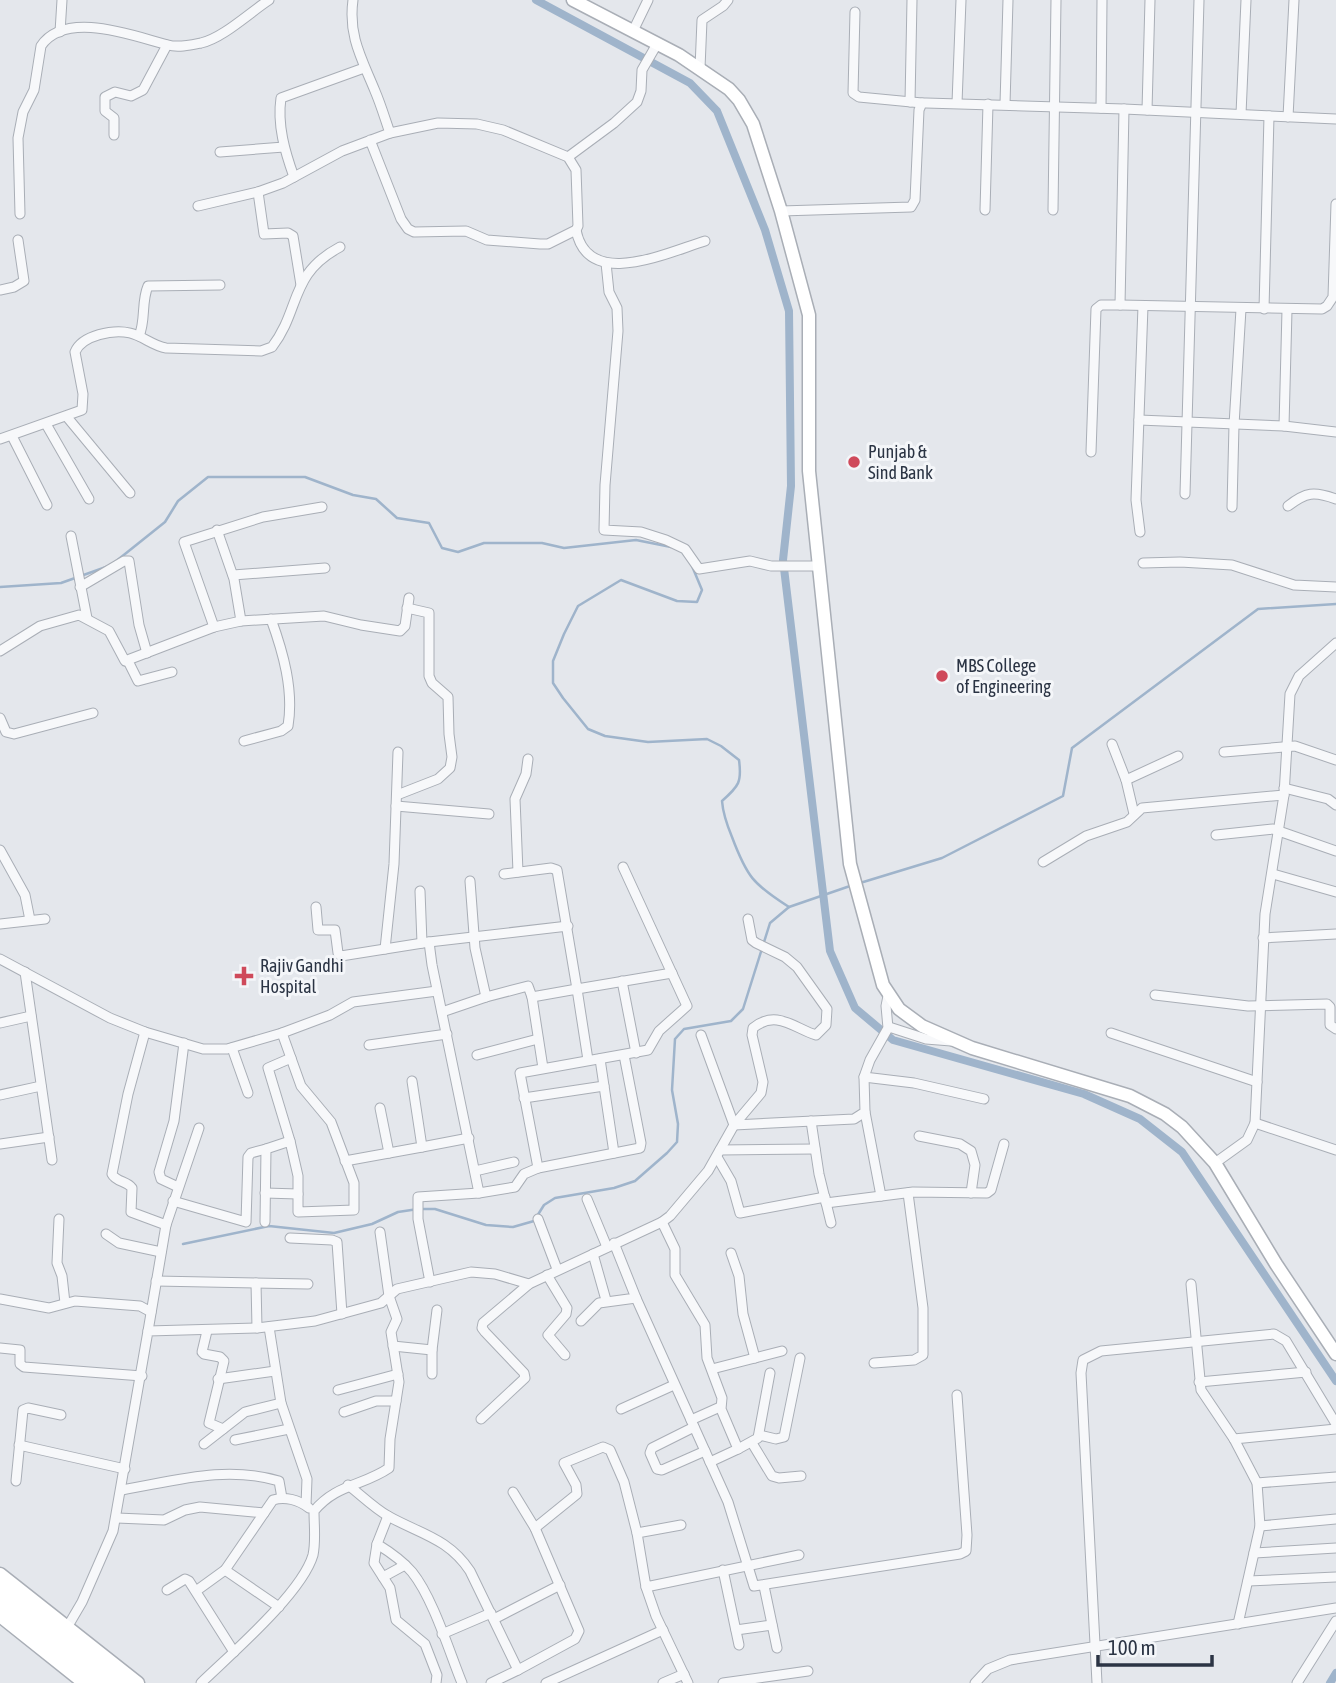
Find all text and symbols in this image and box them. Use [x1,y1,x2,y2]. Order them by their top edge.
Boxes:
place label: Punjab & Sind Bank [868,441,933,483]
marker: Punjab & Sind Bank [846,454,862,470]
place label: MBS College of Engineering [956,655,1051,697]
marker: MBS College of Engineering [934,668,950,684]
place label: Rajiv Gandhi Hospital [260,955,344,997]
marker: Rajiv Gandhi Hospital [234,966,254,986]
scale bar [1098,1624,1212,1668]
text: 100 m [1108,1635,1156,1659]

